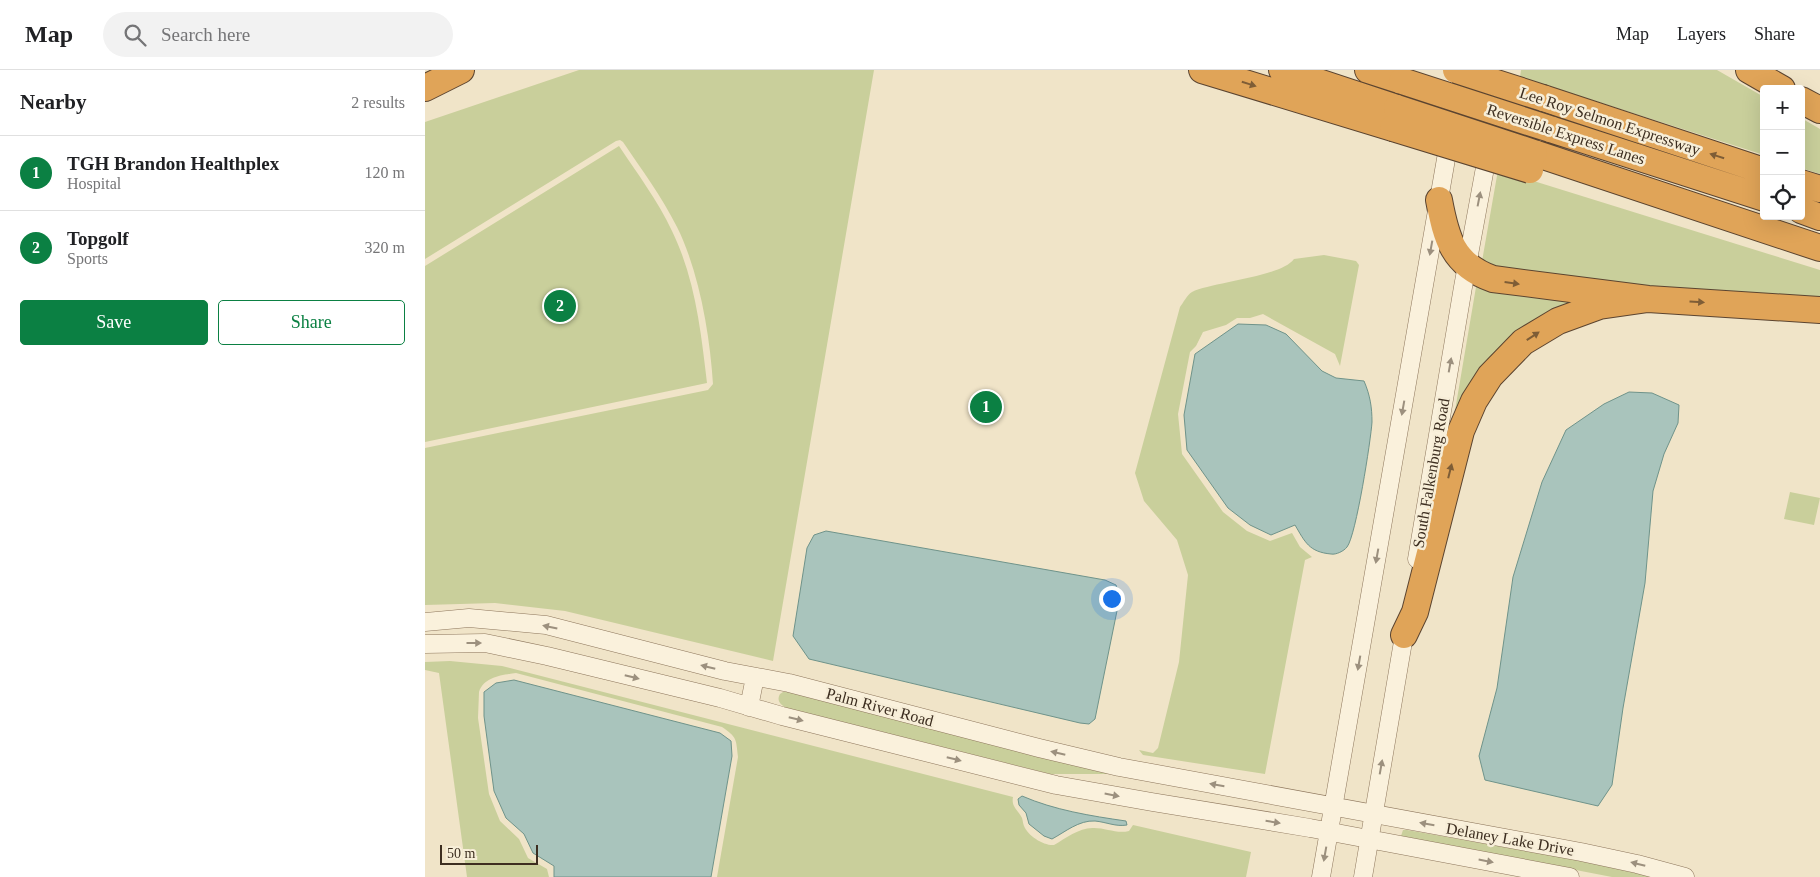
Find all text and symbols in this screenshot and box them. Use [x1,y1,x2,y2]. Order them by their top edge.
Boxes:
search box [103,12,453,57]
text: Map [25,21,73,47]
icon: search [121,21,149,49]
text: Search here [161,24,250,45]
text: Map [1616,24,1649,44]
text: Layers [1677,24,1726,44]
text: Share [1754,24,1795,44]
one-way arrow [1242,81,1257,89]
street label: Lee Roy Selmon Expressway [1517,84,1702,159]
map controls [1760,85,1805,220]
button: + [1760,85,1805,130]
text: Nearby [20,90,87,114]
text: 2 results [351,94,405,111]
street label: Reversible Express Lanes [1484,100,1647,169]
button: − [1760,130,1805,175]
one-way arrow [1710,152,1725,159]
text: TGH Brandon Healthplex [67,153,279,174]
text: 1 [32,164,40,181]
text: 120 m [365,164,405,181]
text: Hospital [67,175,121,192]
button: locate [1760,175,1805,220]
one-way arrow [1476,190,1484,206]
text: Topgolf [67,228,129,249]
text: 2 [32,239,40,256]
text: 320 m [365,239,405,256]
one-way arrow [1426,240,1434,256]
text: Sports [67,250,108,267]
one-way arrow [1504,279,1520,287]
pin: 2 [544,287,576,325]
one-way arrow [1689,298,1705,306]
button: Save [20,300,208,345]
button: Share [218,300,405,345]
one-way arrow [1526,331,1539,341]
one-way arrow [1446,356,1454,372]
pin: 1 [970,388,1002,426]
street label: South Falkenburg Road [1409,397,1454,549]
one-way arrow [1398,400,1406,416]
one-way arrow [1446,463,1454,478]
one-way arrow [1373,548,1381,564]
your location [1099,586,1125,612]
one-way arrow [543,623,558,631]
one-way arrow [466,639,482,647]
one-way arrow [1354,655,1362,671]
one-way arrow [700,663,715,671]
one-way arrow [625,673,640,681]
street label: Palm River Road [825,685,935,729]
one-way arrow [789,715,804,723]
one-way arrow [1050,749,1065,757]
one-way arrow [947,755,962,763]
one-way arrow [1378,758,1386,774]
one-way arrow [1209,781,1225,789]
one-way arrow [1105,791,1120,799]
one-way arrow [1265,818,1281,826]
one-way arrow [1418,819,1434,827]
street label: Delaney Lake Drive [1444,819,1575,860]
scale bar [440,842,537,865]
text: 50 m [447,846,475,861]
one-way arrow [1321,847,1329,863]
one-way arrow [1478,858,1494,866]
one-way arrow [1630,860,1645,868]

